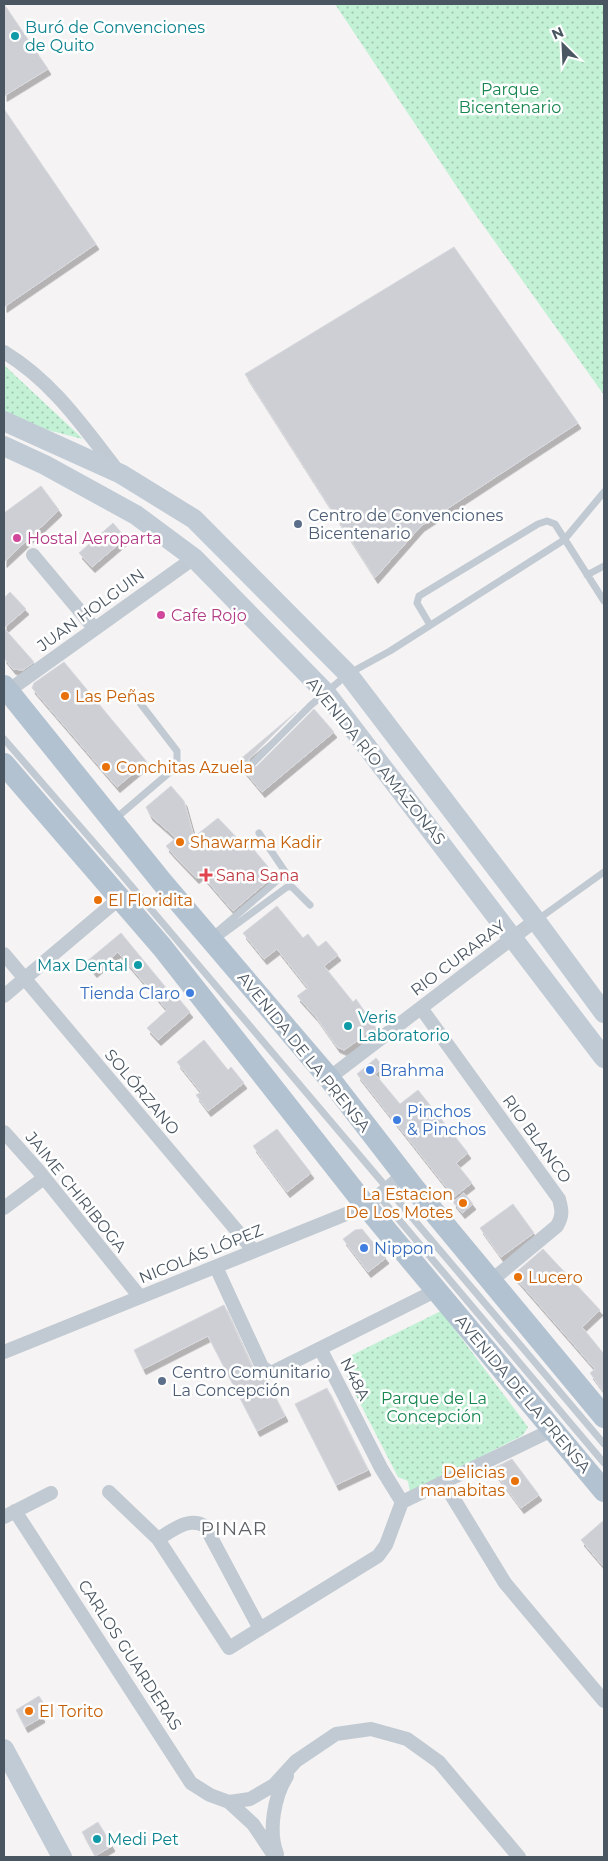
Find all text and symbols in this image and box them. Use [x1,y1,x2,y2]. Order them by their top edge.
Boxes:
place label: Buró de Convenciones de Quito [25,18,205,55]
north arrow [538,20,588,70]
text: N [549,23,567,44]
marker: Buró de Convenciones de Quito [9,30,21,42]
park label: Parque Bicentenario [459,80,561,117]
place label: Centro de Convenciones Bicentenario [308,506,503,543]
marker: Centro de Convenciones Bicentenario [292,518,304,530]
place label: Hostal Aeroparta [27,529,162,548]
marker: Hostal Aeroparta [11,532,23,544]
street label: JUAN HOLGUIN [33,565,148,656]
place label: Cafe Rojo [171,606,247,625]
marker: Cafe Rojo [155,609,167,621]
street label: AVENIDA RÍO AMAZONAS [303,674,449,848]
place label: Las Peñas [75,687,155,706]
marker: Las Peñas [59,690,71,702]
place label: Conchitas Azuela [116,758,253,777]
marker: Conchitas Azuela [100,761,112,773]
place label: Shawarma Kadir [190,833,322,852]
marker: Shawarma Kadir [174,836,186,848]
place label: Sana Sana [216,866,299,885]
marker: Sana Sana [200,869,212,881]
place label: El Floridita [108,891,193,910]
marker: El Floridita [92,894,104,906]
street label: RIO CURARAY [407,916,510,1000]
place label: Max Dental [37,956,128,975]
marker: Max Dental [132,959,144,971]
street label: AVENIDA DE LA PRENSA [234,968,375,1136]
place label: Tienda Claro [80,984,180,1003]
marker: Tienda Claro [184,987,196,999]
place label: Veris Laboratorio [358,1008,450,1045]
marker: Veris Laboratorio [342,1020,354,1032]
street label: SOLÓRZANO [101,1045,183,1139]
place label: Brahma [380,1061,445,1080]
marker: Brahma [364,1064,376,1076]
street label: RIO BLANCO [499,1091,575,1187]
place label: Pinchos & Pinchos [407,1102,486,1139]
marker: Pinchos & Pinchos [391,1114,403,1126]
street label: JAIME CHIRIBOGA [21,1127,131,1256]
place label: La Estacion De Los Motes [346,1185,453,1222]
marker: La Estacion De Los Motes [457,1197,469,1209]
street label: NICOLÁS LÓPEZ [136,1220,266,1288]
place label: Nippon [374,1239,434,1258]
marker: Nippon [358,1242,370,1254]
place label: Lucero [528,1268,583,1287]
marker: Lucero [512,1271,524,1283]
street label: AVENIDA DE LA PRENSA [451,1311,595,1477]
street label: N48A [336,1354,374,1404]
place label: Centro Comunitario La Concepción [172,1363,330,1400]
marker: Centro Comunitario La Concepción [156,1375,168,1387]
park label: Parque de La Concepción [381,1389,487,1426]
place label: Delicias manabitas [420,1463,505,1500]
marker: Delicias manabitas [509,1475,521,1487]
district label: PINAR [201,1517,268,1540]
street label: CARLOS GUARDERAS [74,1576,186,1734]
place label: El Torito [39,1702,103,1721]
marker: El Torito [23,1705,35,1717]
place label: Medi Pet [107,1830,179,1849]
marker: Medi Pet [91,1833,103,1845]

